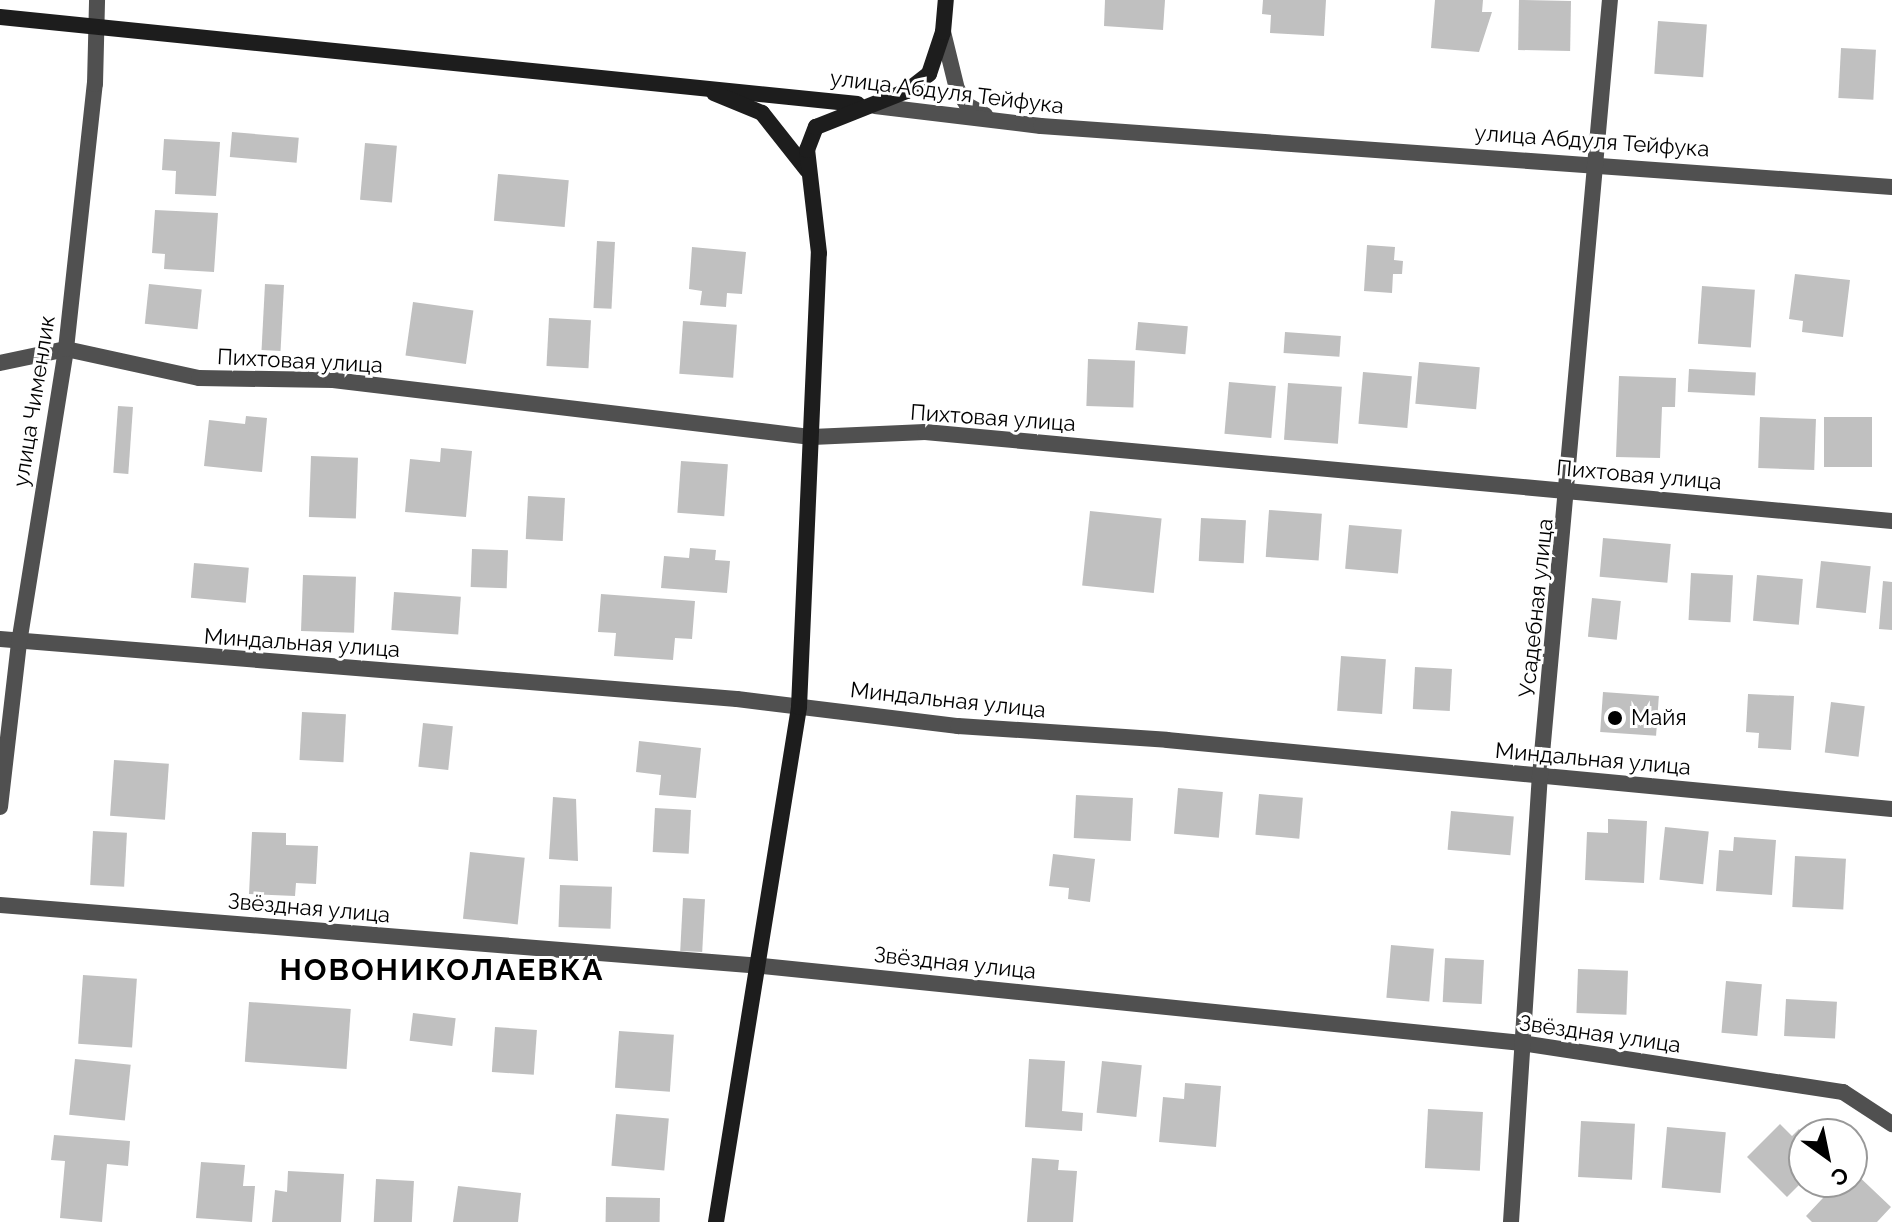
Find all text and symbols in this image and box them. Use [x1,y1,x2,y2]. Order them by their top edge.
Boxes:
street label: улица Абдуля Тейфука [828,64,1066,120]
street label: улица Абдуля Тейфука [1473,120,1711,162]
street label: улица Чименлик [7,313,61,489]
street label: Пихтовая улица [216,343,384,379]
street label: Пихтовая улица [909,399,1077,437]
street label: Пихтовая улица [1555,455,1723,495]
street label: Усадебная улица [1513,517,1559,699]
street label: Миндальная улица [203,623,401,663]
street label: Миндальная улица [849,677,1047,723]
place label: Майя [1631,705,1687,731]
marker: Майя [1606,709,1624,727]
street label: Миндальная улица [1494,737,1692,781]
street label: Звёздная улица [226,888,392,928]
street label: Звёздная улица [872,941,1038,985]
district label: НОВОНИКОЛАЕВКА [279,952,605,988]
street label: Звёздная улица [1517,1010,1683,1058]
north arrow [1788,1118,1868,1198]
text: С [1827,1161,1853,1191]

